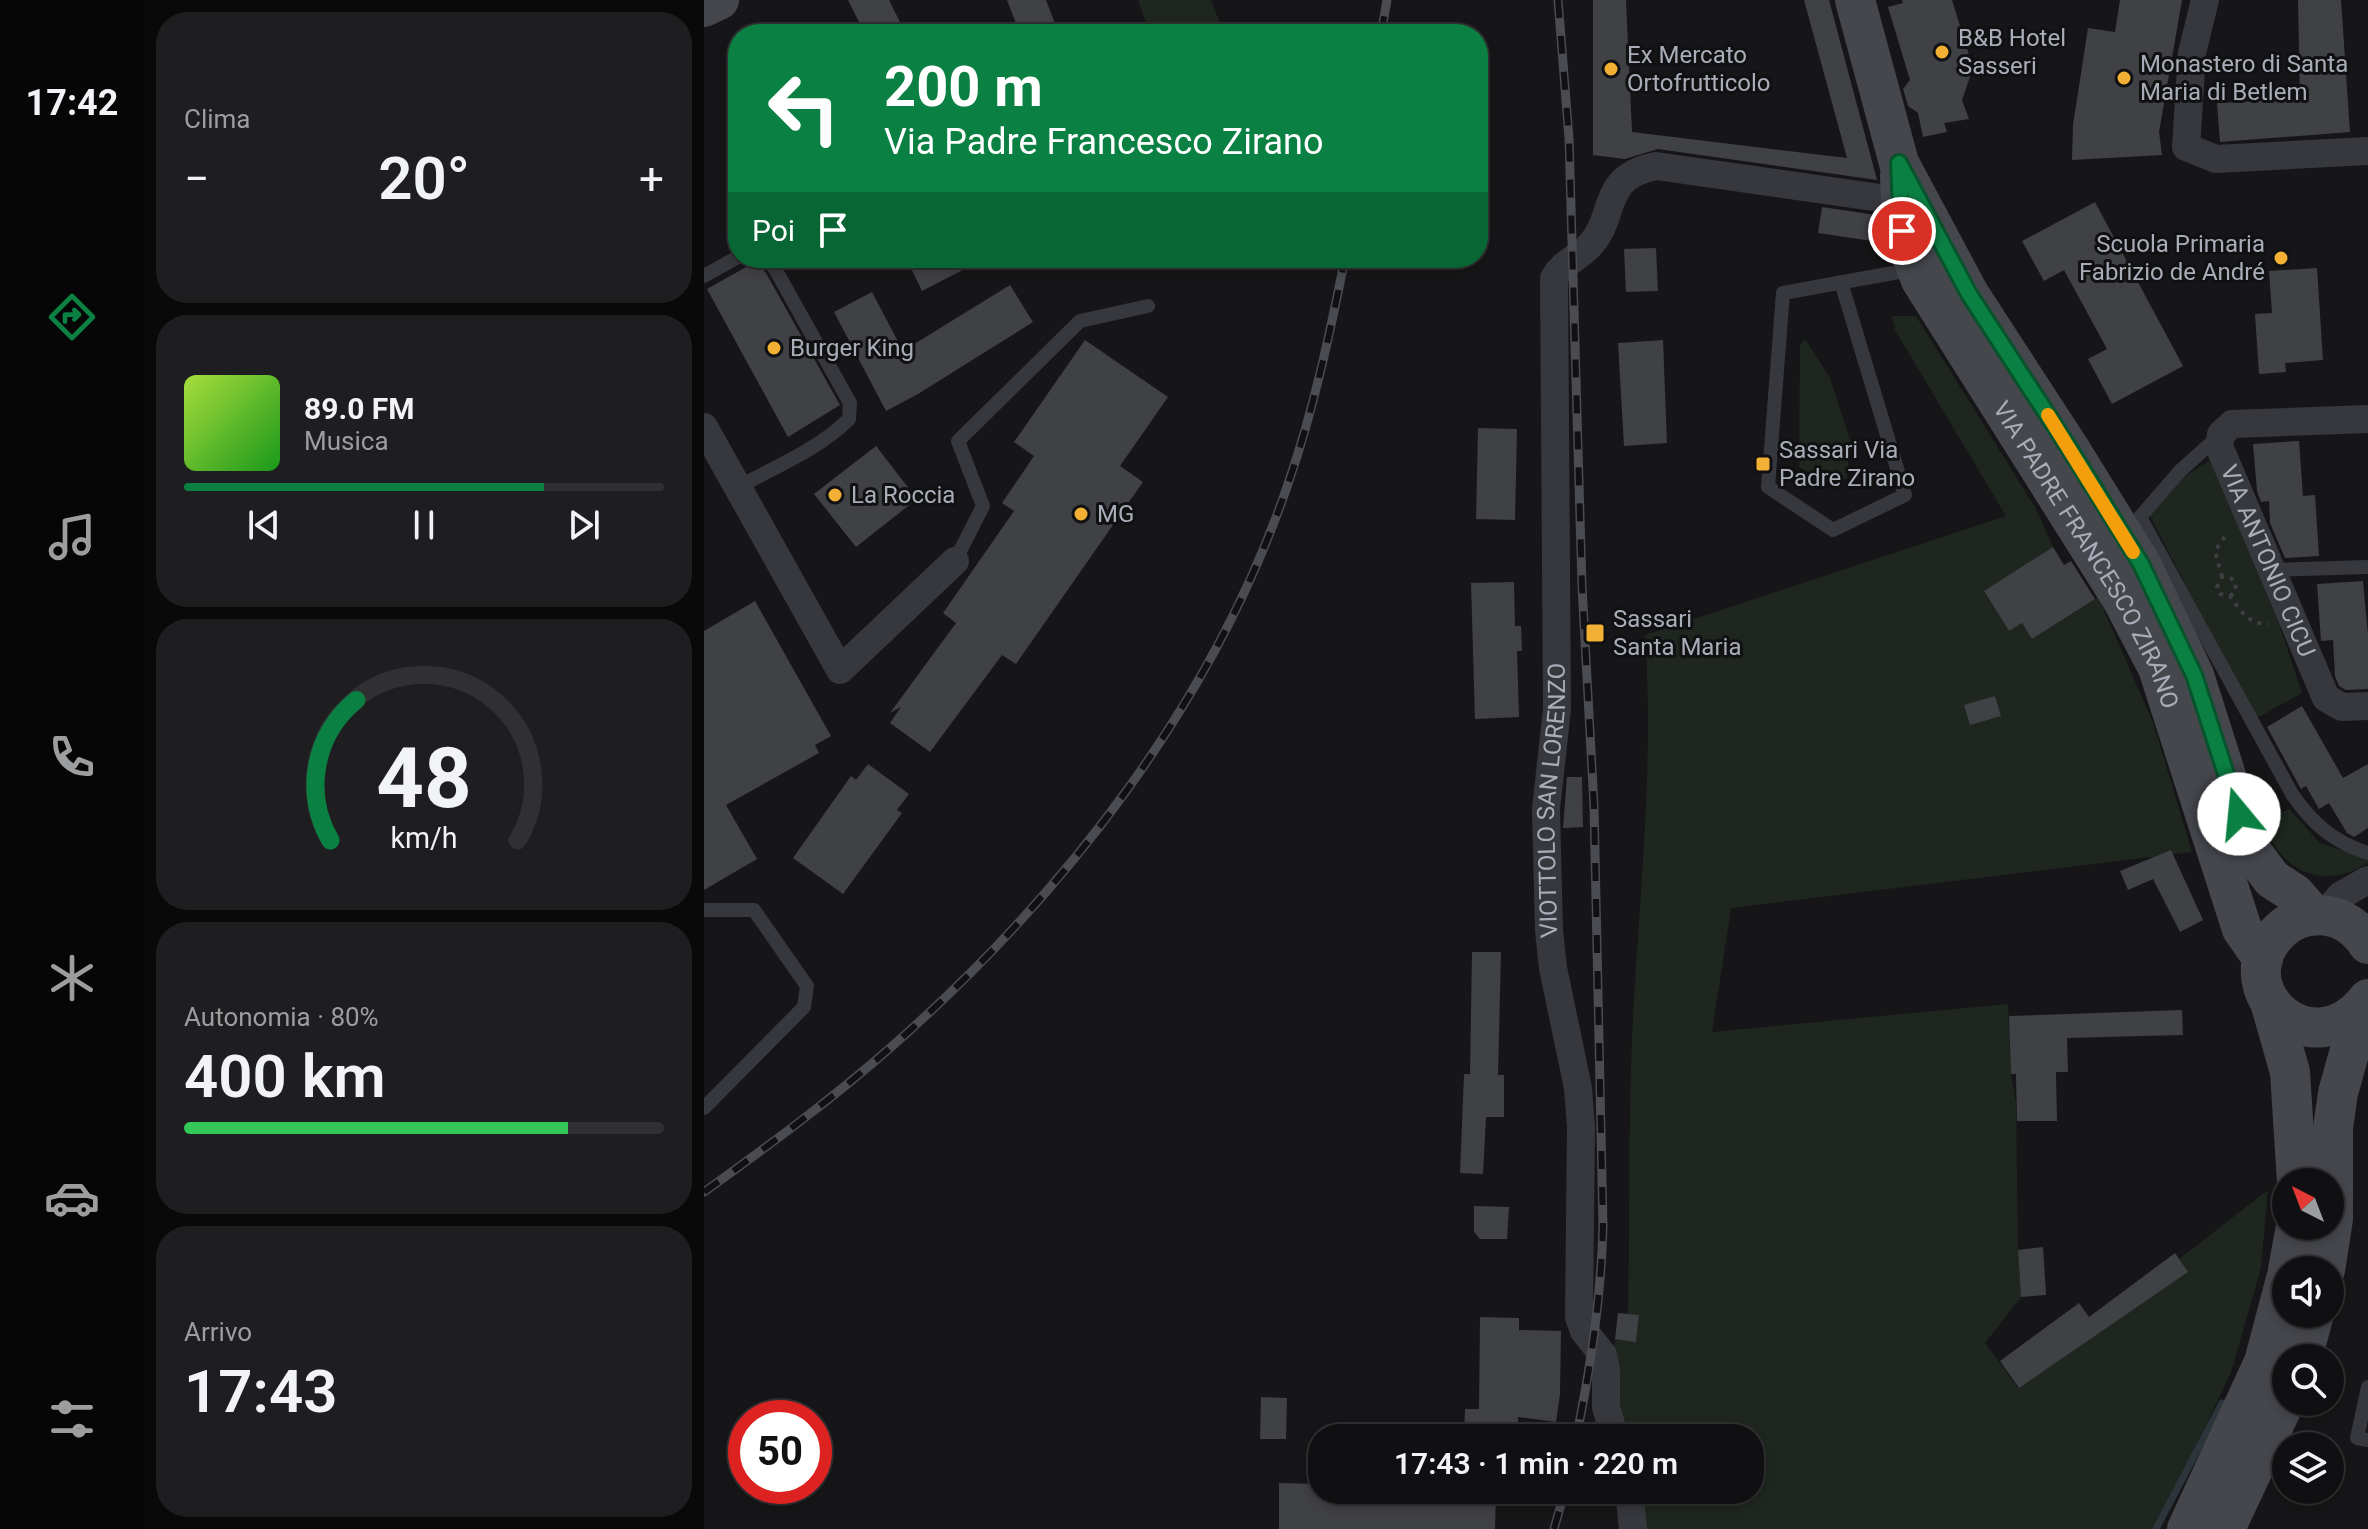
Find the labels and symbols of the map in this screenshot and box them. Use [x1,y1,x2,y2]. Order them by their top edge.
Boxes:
place label: B&B Hotel Sasseri [1958,24,2066,80]
place label: Ex Mercato Ortofrutticolo [1627,41,1771,97]
marker: B&B Hotel Sasseri [1933,43,1951,61]
place label: Monastero di Santa Maria di Betlem [2140,50,2348,106]
marker: Ex Mercato Ortofrutticolo [1602,60,1620,78]
marker: Monastero di Santa Maria di Betlem [2115,69,2133,87]
pin [1868,197,1936,265]
place label: Scuola Primaria Fabrizio de André [2079,230,2265,286]
marker: Scuola Primaria Fabrizio de André [2272,249,2290,267]
place label: Burger King [790,334,914,362]
marker: Burger King [765,339,783,357]
street label: VIA PADRE FRANCESCO ZIRANO [1987,396,2184,712]
place label: Sassari Via Padre Zirano [1779,436,1915,492]
marker: Sassari Via Padre Zirano [1754,455,1772,473]
street label: VIA ANTONIO CICU [2215,461,2321,661]
place label: La Roccia [851,481,955,509]
marker: La Roccia [826,486,844,504]
place label: MG [1097,500,1134,528]
marker: MG [1072,505,1090,523]
place label: Sassari Santa Maria [1613,605,1741,661]
marker: Sassari Santa Maria [1584,622,1606,644]
street label: VIOTTOLO SAN LORENZO [1532,663,1571,939]
position arrow [2197,772,2281,856]
north arrow [2272,1168,2344,1240]
speed limit sign: 50 [728,1400,832,1504]

